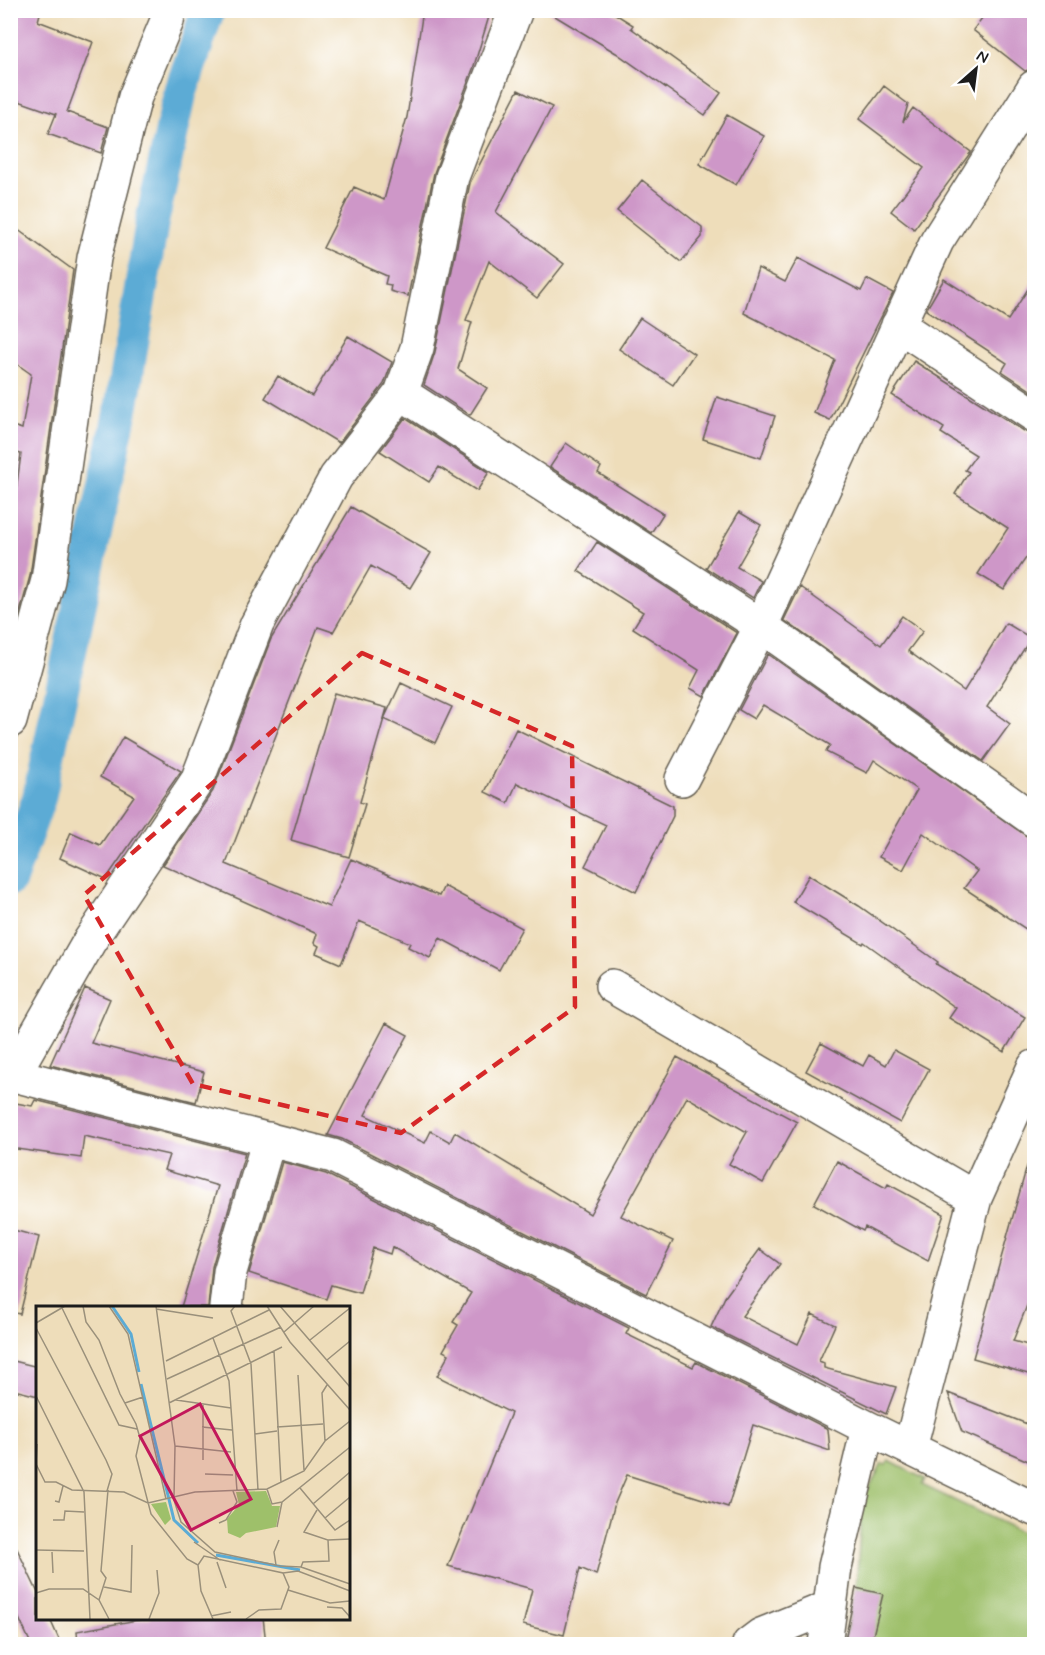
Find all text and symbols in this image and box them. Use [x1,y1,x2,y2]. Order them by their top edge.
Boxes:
north arrow [946,39,1006,99]
text: N [973,45,992,69]
inset map [36,1306,350,1619]

